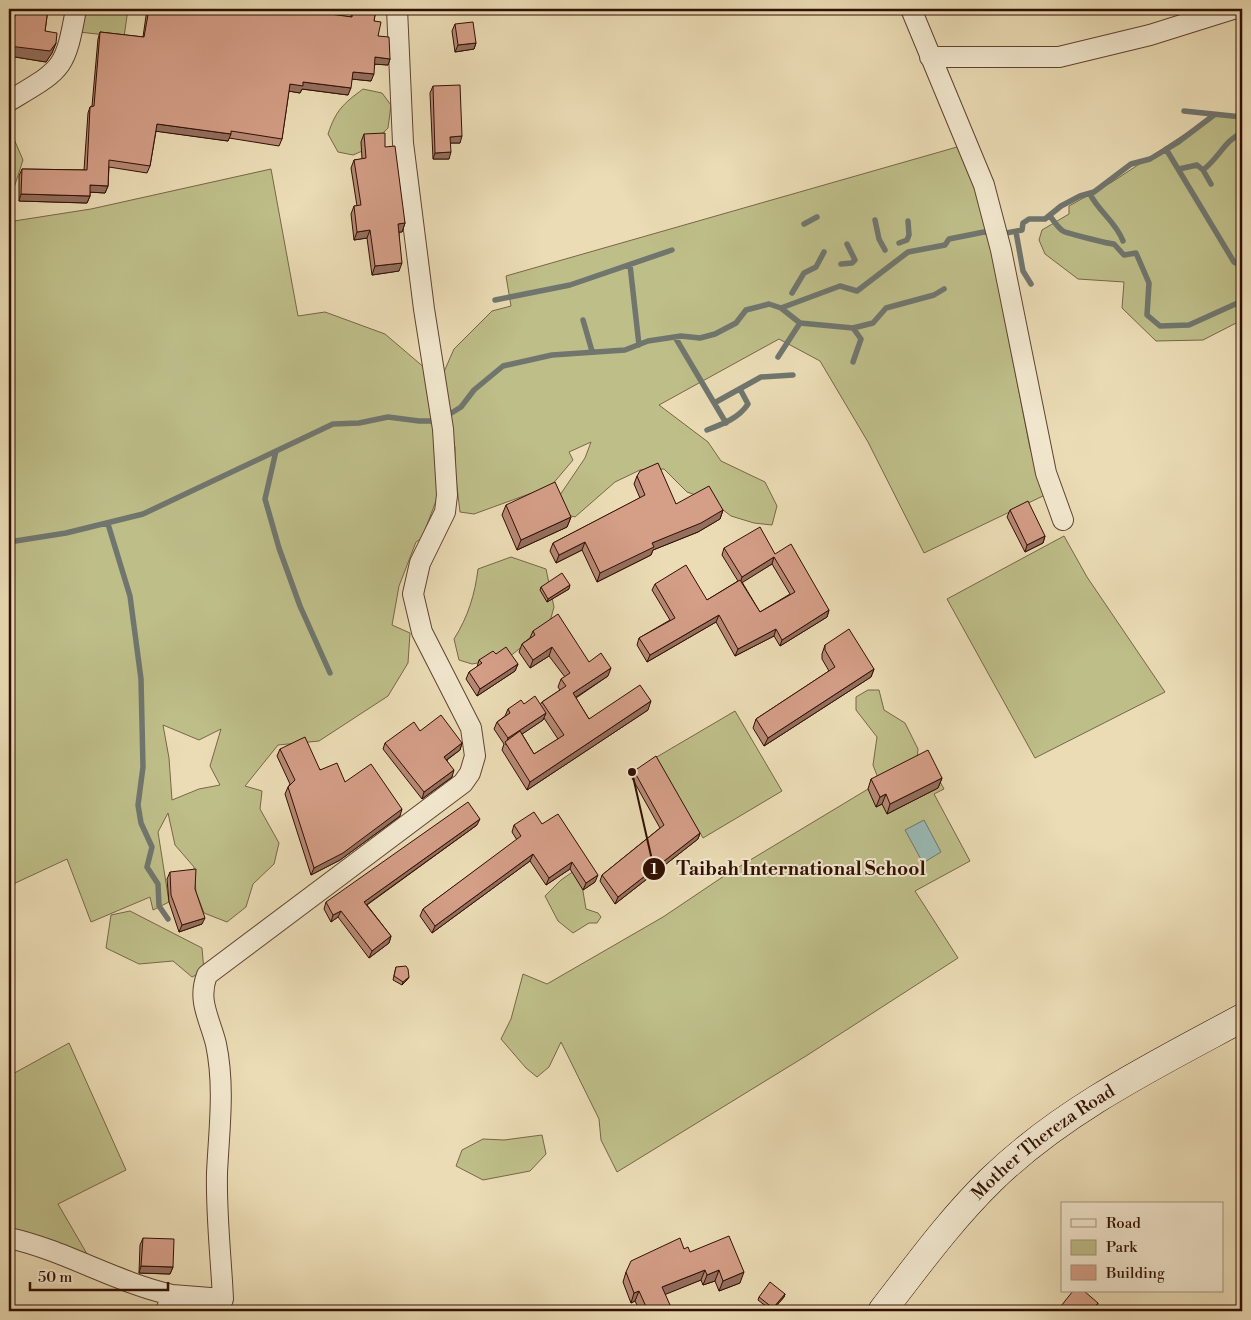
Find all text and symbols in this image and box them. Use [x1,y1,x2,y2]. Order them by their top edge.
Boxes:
callout: Taibah International School [641,852,936,886]
text: Taibah International School [676,857,926,881]
text: 1 [650,860,658,879]
street label: Mother Thereza Road [967,1079,1120,1205]
legend [1061,1202,1224,1292]
text: Road [1106,1214,1141,1233]
text: Park [1106,1238,1138,1257]
scale bar [30,1260,168,1292]
text: Building [1105,1264,1165,1283]
text: 50 m [38,1268,72,1287]

